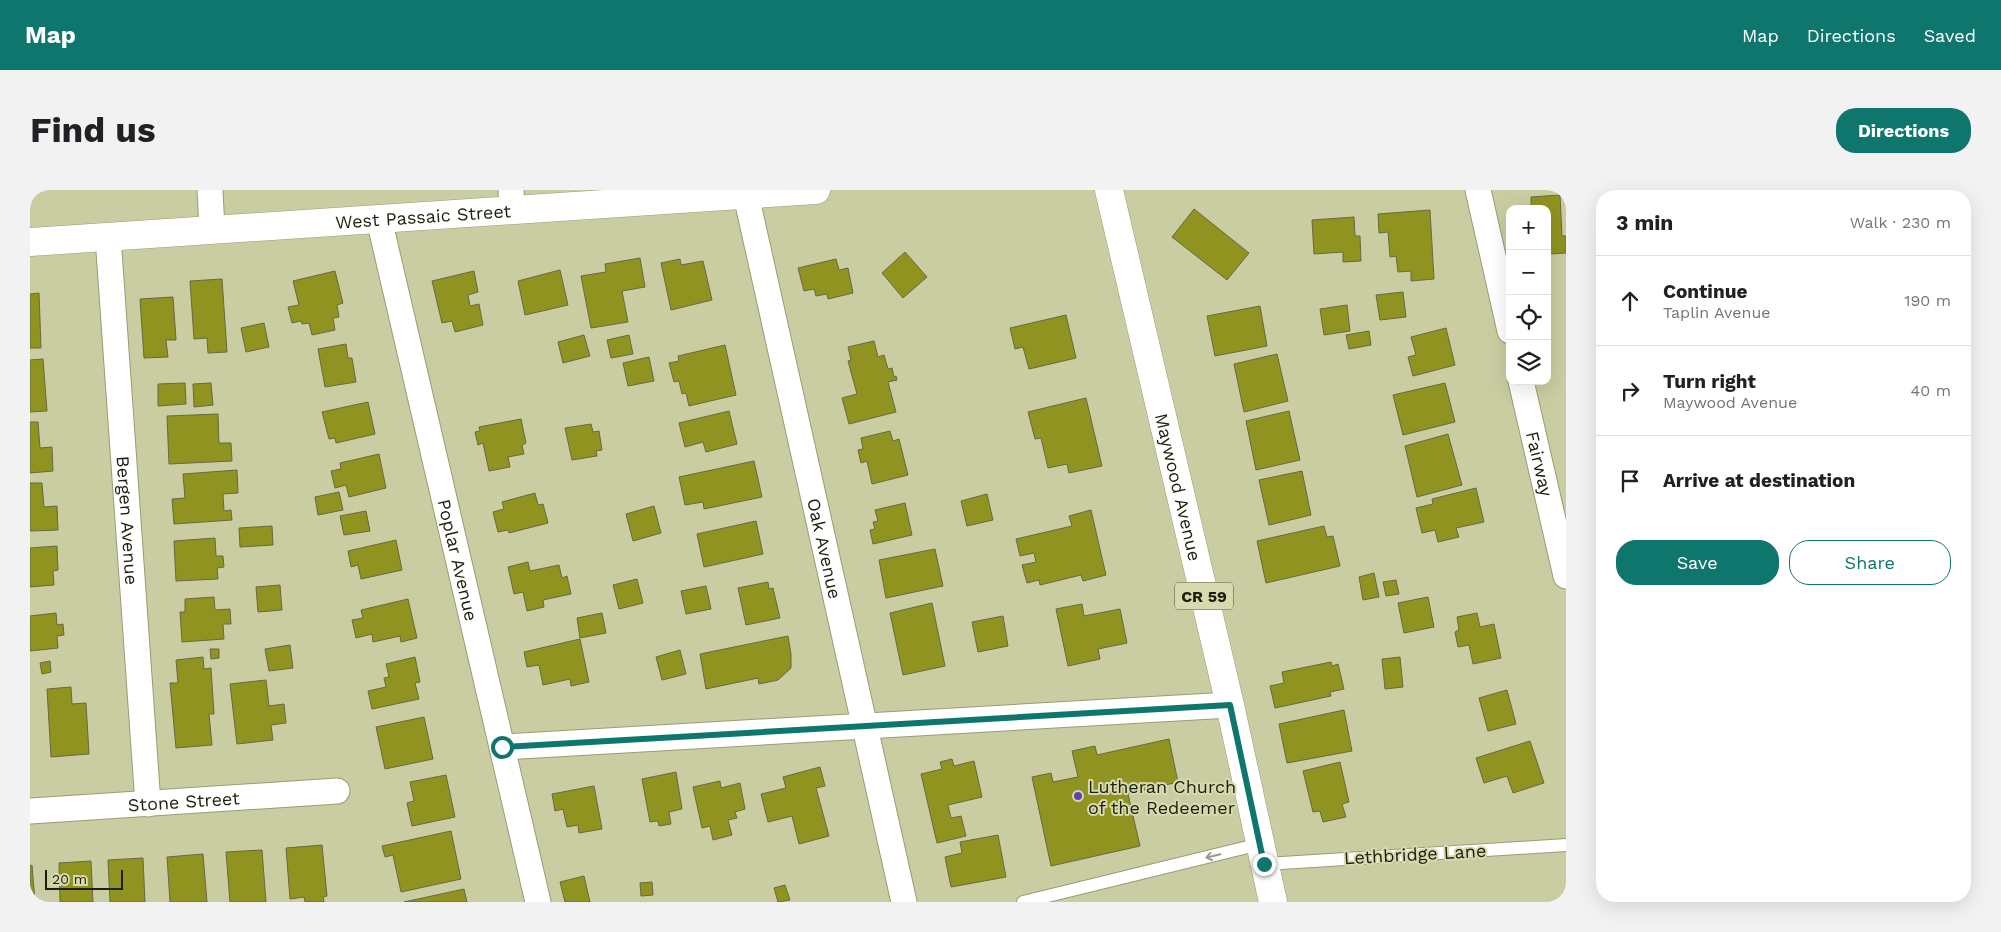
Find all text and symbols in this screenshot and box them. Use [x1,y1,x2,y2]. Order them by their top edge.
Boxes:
text: Map [25,21,76,49]
text: Map [1742,25,1779,46]
text: Directions [1807,25,1896,46]
text: Saved [1924,25,1976,46]
button: Directions [1836,108,1971,153]
text: Find us [30,109,156,151]
street label: West Passaic Street [335,200,512,232]
map controls [1506,205,1551,385]
button: + [1506,205,1551,250]
text: 3 min [1616,210,1673,235]
text: Walk · 230 m [1850,213,1951,232]
button: − [1506,250,1551,295]
text: Continue [1663,280,1747,303]
icon: ahead [1616,287,1644,315]
text: 190 m [1904,291,1951,310]
button: locate [1506,295,1551,340]
text: Taplin Avenue [1663,303,1771,322]
button: layers [1506,340,1551,385]
text: Turn right [1663,370,1756,393]
icon: right [1616,377,1644,405]
text: 40 m [1911,381,1951,400]
text: Maywood Avenue [1663,393,1797,412]
street label: Maywood Avenue [1151,411,1206,563]
street label: Fairway [1522,429,1558,499]
street label: Bergen Avenue [113,455,143,586]
icon: arrive [1616,467,1644,495]
text: Arrive at destination [1663,469,1855,492]
street label: Oak Avenue [804,496,846,601]
street label: Poplar Avenue [434,497,483,623]
button: Save [1616,540,1779,585]
button: Share [1789,540,1951,585]
road number: CR 59 [1175,582,1233,610]
route start [491,736,514,759]
place label: Lutheran Church of the Redeemer [1088,776,1236,818]
street label: Stone Street [127,787,241,815]
marker: Lutheran Church of the Redeemer [1072,790,1084,802]
street label: Lethbridge Lane [1343,840,1487,868]
one-way arrow [1205,852,1221,861]
route end [1253,853,1276,876]
scale bar [45,867,122,890]
text: 20 m [52,871,87,887]

